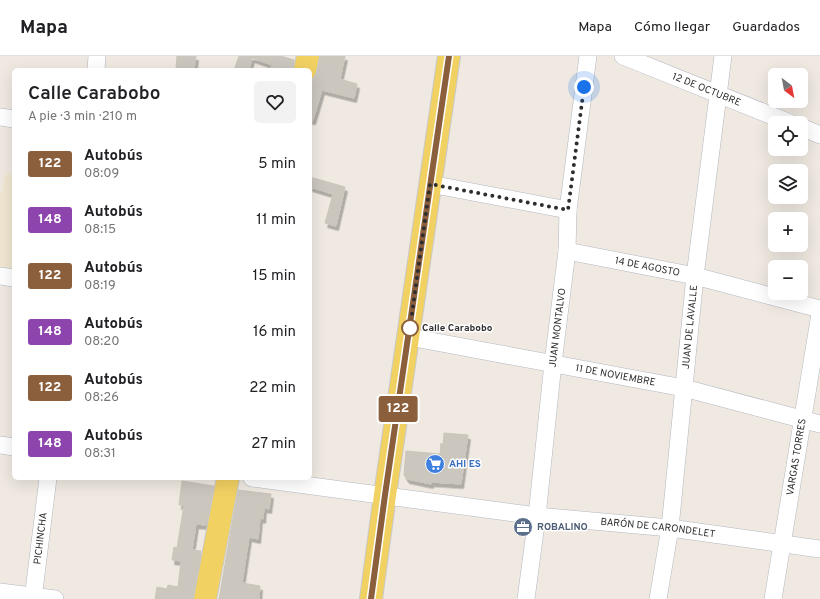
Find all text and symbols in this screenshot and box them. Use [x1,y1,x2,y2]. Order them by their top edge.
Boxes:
text: Mapa [20,16,68,40]
text: Mapa [578,19,612,36]
text: Cómo llegar [634,19,710,36]
text: Guardados [732,19,800,36]
north arrow [768,68,808,108]
map controls [768,68,808,300]
street label: 12 DE OCTUBRE [670,70,743,109]
your location [574,77,594,97]
button: heart [254,81,296,123]
text: Calle Carabobo [28,82,161,106]
text: A pie · 3 min · 210 m [28,109,137,125]
button: locate [768,116,808,156]
text: Autobús [84,147,143,166]
text: 122 [39,155,61,172]
text: 5 min [258,155,296,174]
button: layers [768,164,808,204]
text: 08:09 [84,166,119,182]
text: Autobús [84,203,143,222]
text: 148 [38,211,62,228]
text: 11 min [256,211,296,230]
button: + [768,212,808,252]
text: 08:15 [84,222,116,238]
street label: 14 DE AGOSTO [614,254,681,279]
text: Autobús [84,259,143,278]
button: − [768,260,808,300]
text: 122 [39,267,61,284]
text: 15 min [253,267,296,286]
text: 08:19 [84,278,116,294]
street label: JUAN DE LAVALLE [679,284,701,370]
street label: JUAN MONTALVO [546,287,569,368]
text: Autobús [84,315,143,334]
marker: Calle Carabobo [401,319,419,337]
place label: Calle Carabobo [422,322,493,335]
text: 148 [38,323,62,340]
text: 16 min [253,323,296,342]
text: 08:20 [84,334,120,350]
street label: 11 DE NOVIEMBRE [574,361,657,389]
text: Autobús [84,371,143,390]
text: 122 [39,379,61,396]
text: 22 min [249,379,296,398]
text: 08:26 [84,390,119,406]
line badge: 122 [375,396,421,422]
text: 122 [387,400,409,417]
street label: VARGAS TORRES [784,417,809,496]
text: Autobús [84,427,143,446]
text: 148 [38,435,62,452]
text: 27 min [251,435,296,454]
text: 08:31 [84,446,116,462]
supermarket icon: AHI ES [424,453,446,475]
place label: AHI ES [449,458,481,471]
street label: PICHINCHA [31,511,50,565]
street label: BARÓN DE CARONDELET [600,515,716,541]
office icon: ROBALINO [512,516,534,538]
place label: ROBALINO [537,521,588,534]

